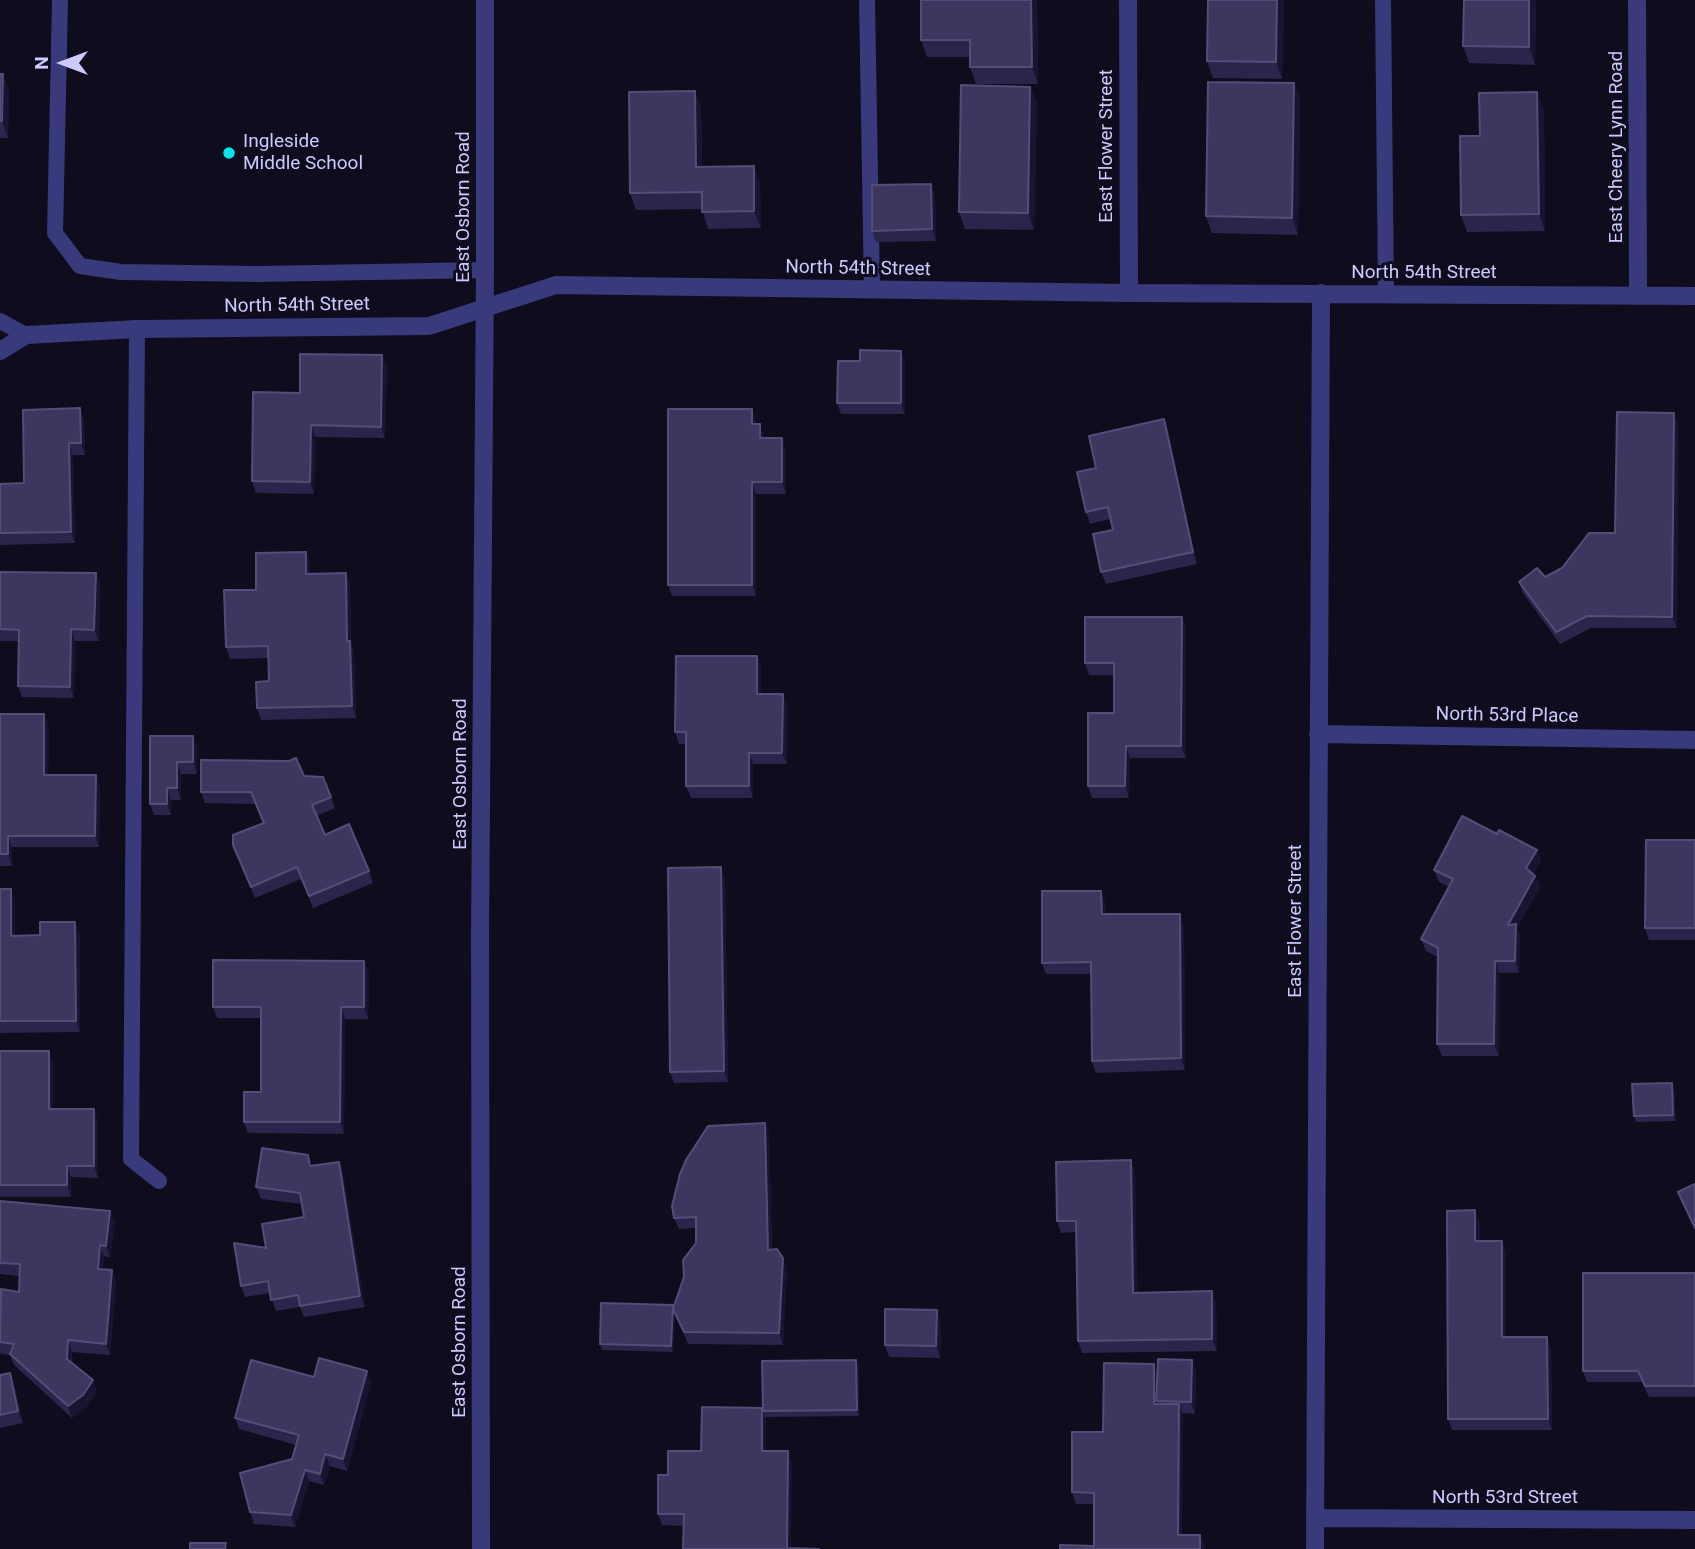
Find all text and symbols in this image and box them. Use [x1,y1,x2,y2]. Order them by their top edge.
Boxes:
north arrow [28,28,98,98]
street label: East Cheery Lynn Road [1606,51,1628,243]
text: N [30,56,53,70]
street label: East Flower Street [1096,69,1118,223]
place label: Ingleside Middle School [243,131,363,175]
street label: East Osborn Road [453,131,475,283]
marker: Ingleside Middle School [221,145,237,161]
street label: North 54th Street [785,256,931,282]
street label: North 54th Street [1351,262,1497,284]
street label: North 54th Street [224,293,370,319]
street label: East Osborn Road [450,698,472,850]
street label: North 53rd Place [1435,703,1579,729]
street label: East Flower Street [1285,844,1307,998]
street label: East Osborn Road [449,1266,471,1418]
street label: North 53rd Street [1432,1487,1578,1509]

